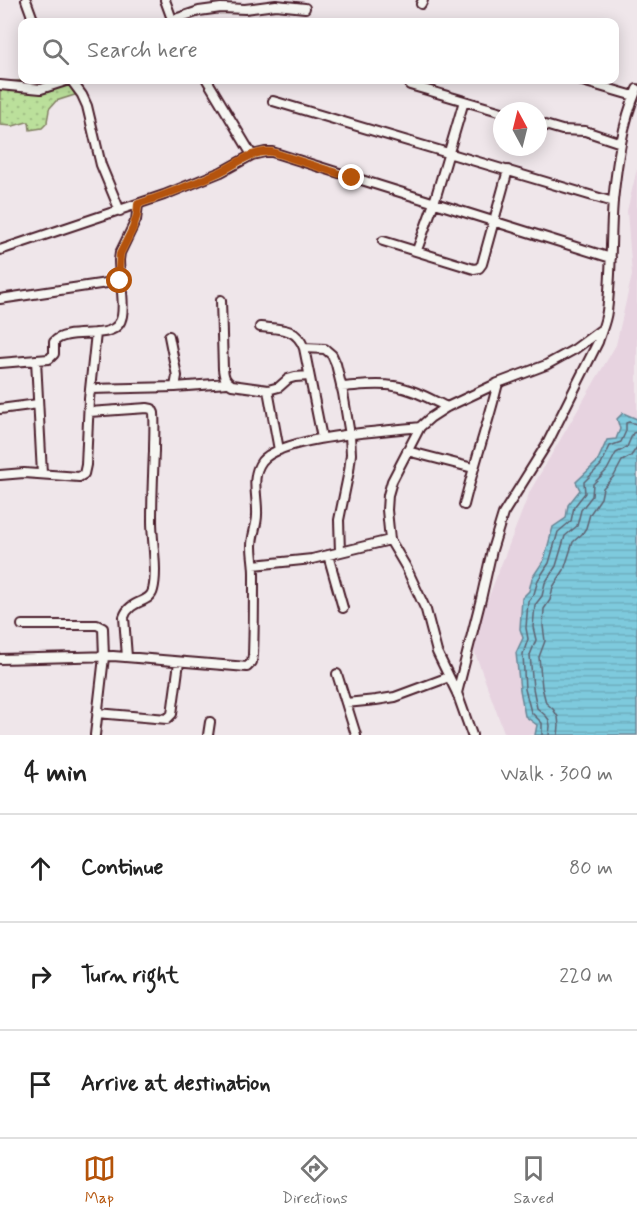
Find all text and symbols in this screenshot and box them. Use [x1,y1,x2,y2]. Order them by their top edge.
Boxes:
search box [18,18,619,84]
icon: search [39,35,72,68]
text: Search here [87,37,198,65]
north arrow [493,102,547,156]
route end [338,164,364,190]
route start [106,267,132,293]
text: 4 min [24,757,87,791]
text: Walk · 300 m [501,761,613,788]
icon: ahead [24,852,57,885]
text: Continue [81,854,163,882]
text: 80 m [569,855,613,882]
icon: right [24,960,57,993]
text: Turn right [81,962,179,990]
text: 220 m [559,963,613,990]
icon: arrive [24,1068,57,1101]
text: Arrive at destination [81,1070,271,1098]
tab: Map [83,1152,116,1209]
tab: Directions [282,1152,348,1209]
tab: Saved [514,1152,554,1209]

